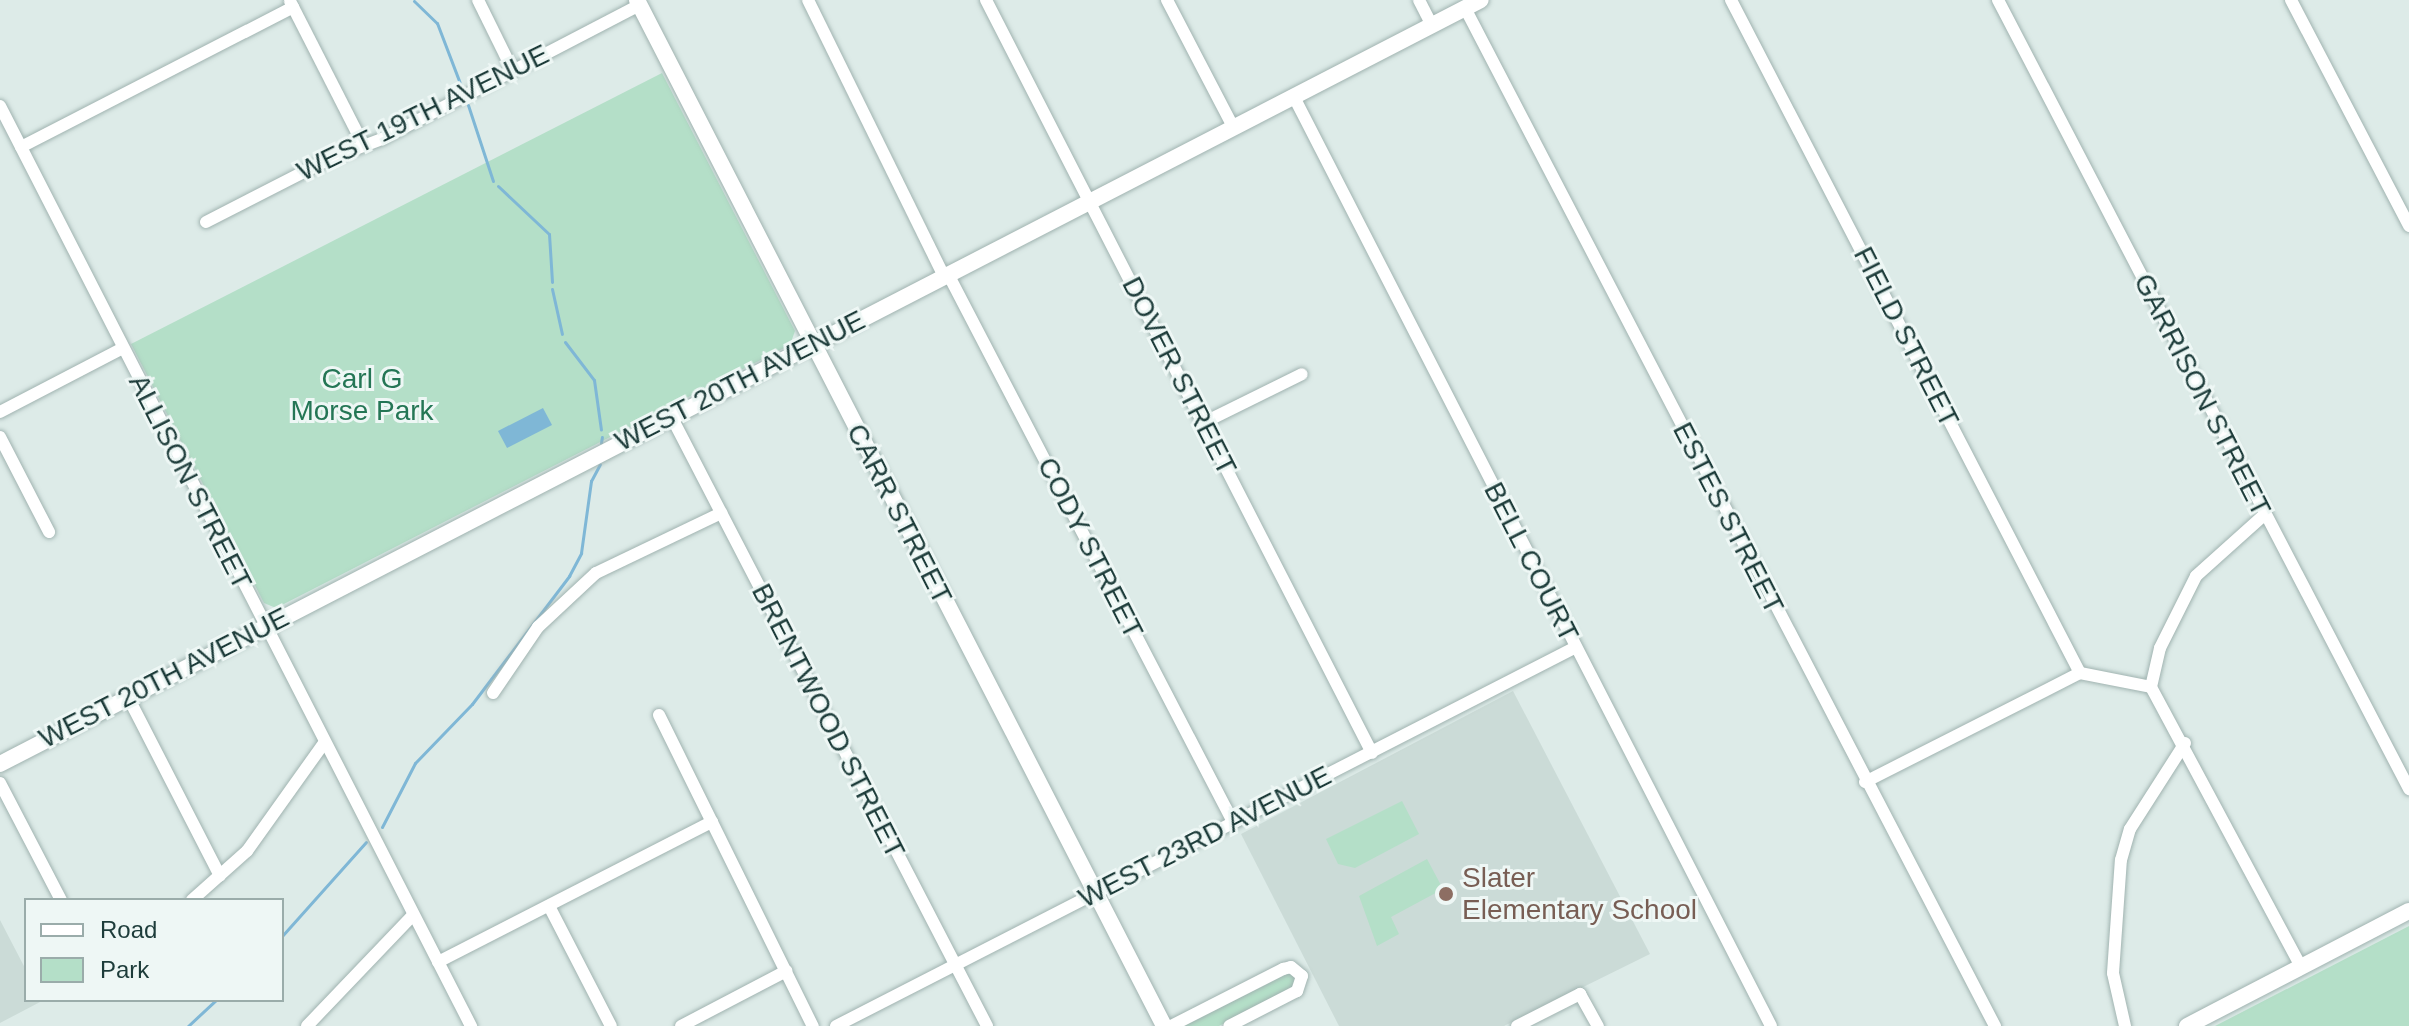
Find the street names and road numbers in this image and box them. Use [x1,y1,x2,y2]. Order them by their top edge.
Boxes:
street label: WEST 19TH AVENUE [291,37,555,189]
street label: FIELD STREET [1846,241,1966,433]
street label: GARRISON STREET [2126,268,2278,522]
street label: DOVER STREET [1115,271,1243,481]
street label: WEST 20TH AVENUE [609,303,871,459]
street label: ALLISON STREET [121,369,259,595]
street label: ESTES STREET [1665,417,1791,619]
street label: CARR STREET [839,418,959,610]
street label: CODY STREET [1030,452,1150,644]
street label: BELL COURT [1476,476,1586,648]
street label: BRENTWOOD STREET [744,578,912,864]
street label: WEST 20TH AVENUE [33,600,295,756]
street label: WEST 23RD AVENUE [1072,758,1338,916]

